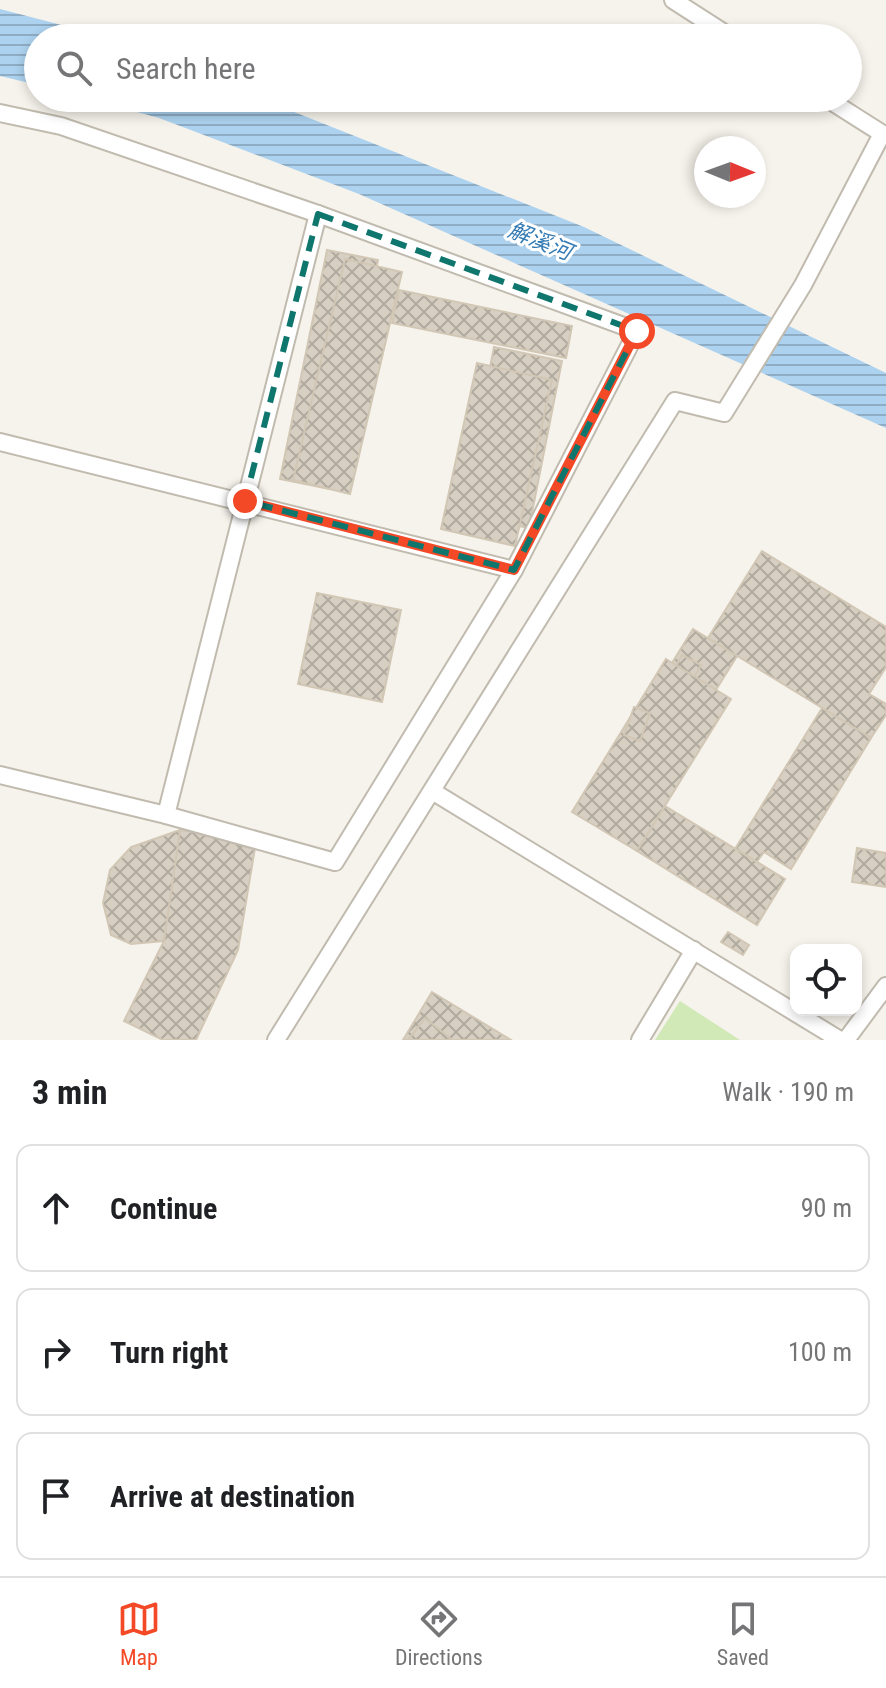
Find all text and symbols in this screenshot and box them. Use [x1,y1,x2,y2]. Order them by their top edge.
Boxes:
search box [24,24,862,112]
icon: search [52,46,96,90]
text: Search here [116,51,256,86]
north arrow [694,136,766,208]
water label: 解溪河 [505,217,579,266]
route start [619,313,655,349]
route end [227,483,263,519]
map controls [790,944,862,1016]
button: locate [790,944,862,1016]
text: 3 min [32,1072,108,1112]
text: Walk · 190 m [722,1077,854,1107]
icon: ahead [34,1186,78,1230]
text: Continue [110,1191,217,1226]
text: 90 m [801,1193,852,1223]
icon: right [34,1330,78,1374]
text: Turn right [110,1335,228,1370]
text: 100 m [788,1337,852,1367]
icon: arrive [34,1474,78,1518]
text: Arrive at destination [110,1479,355,1514]
tab: Map [117,1597,161,1670]
tab: Directions [395,1597,483,1670]
tab: Saved [717,1597,769,1670]

